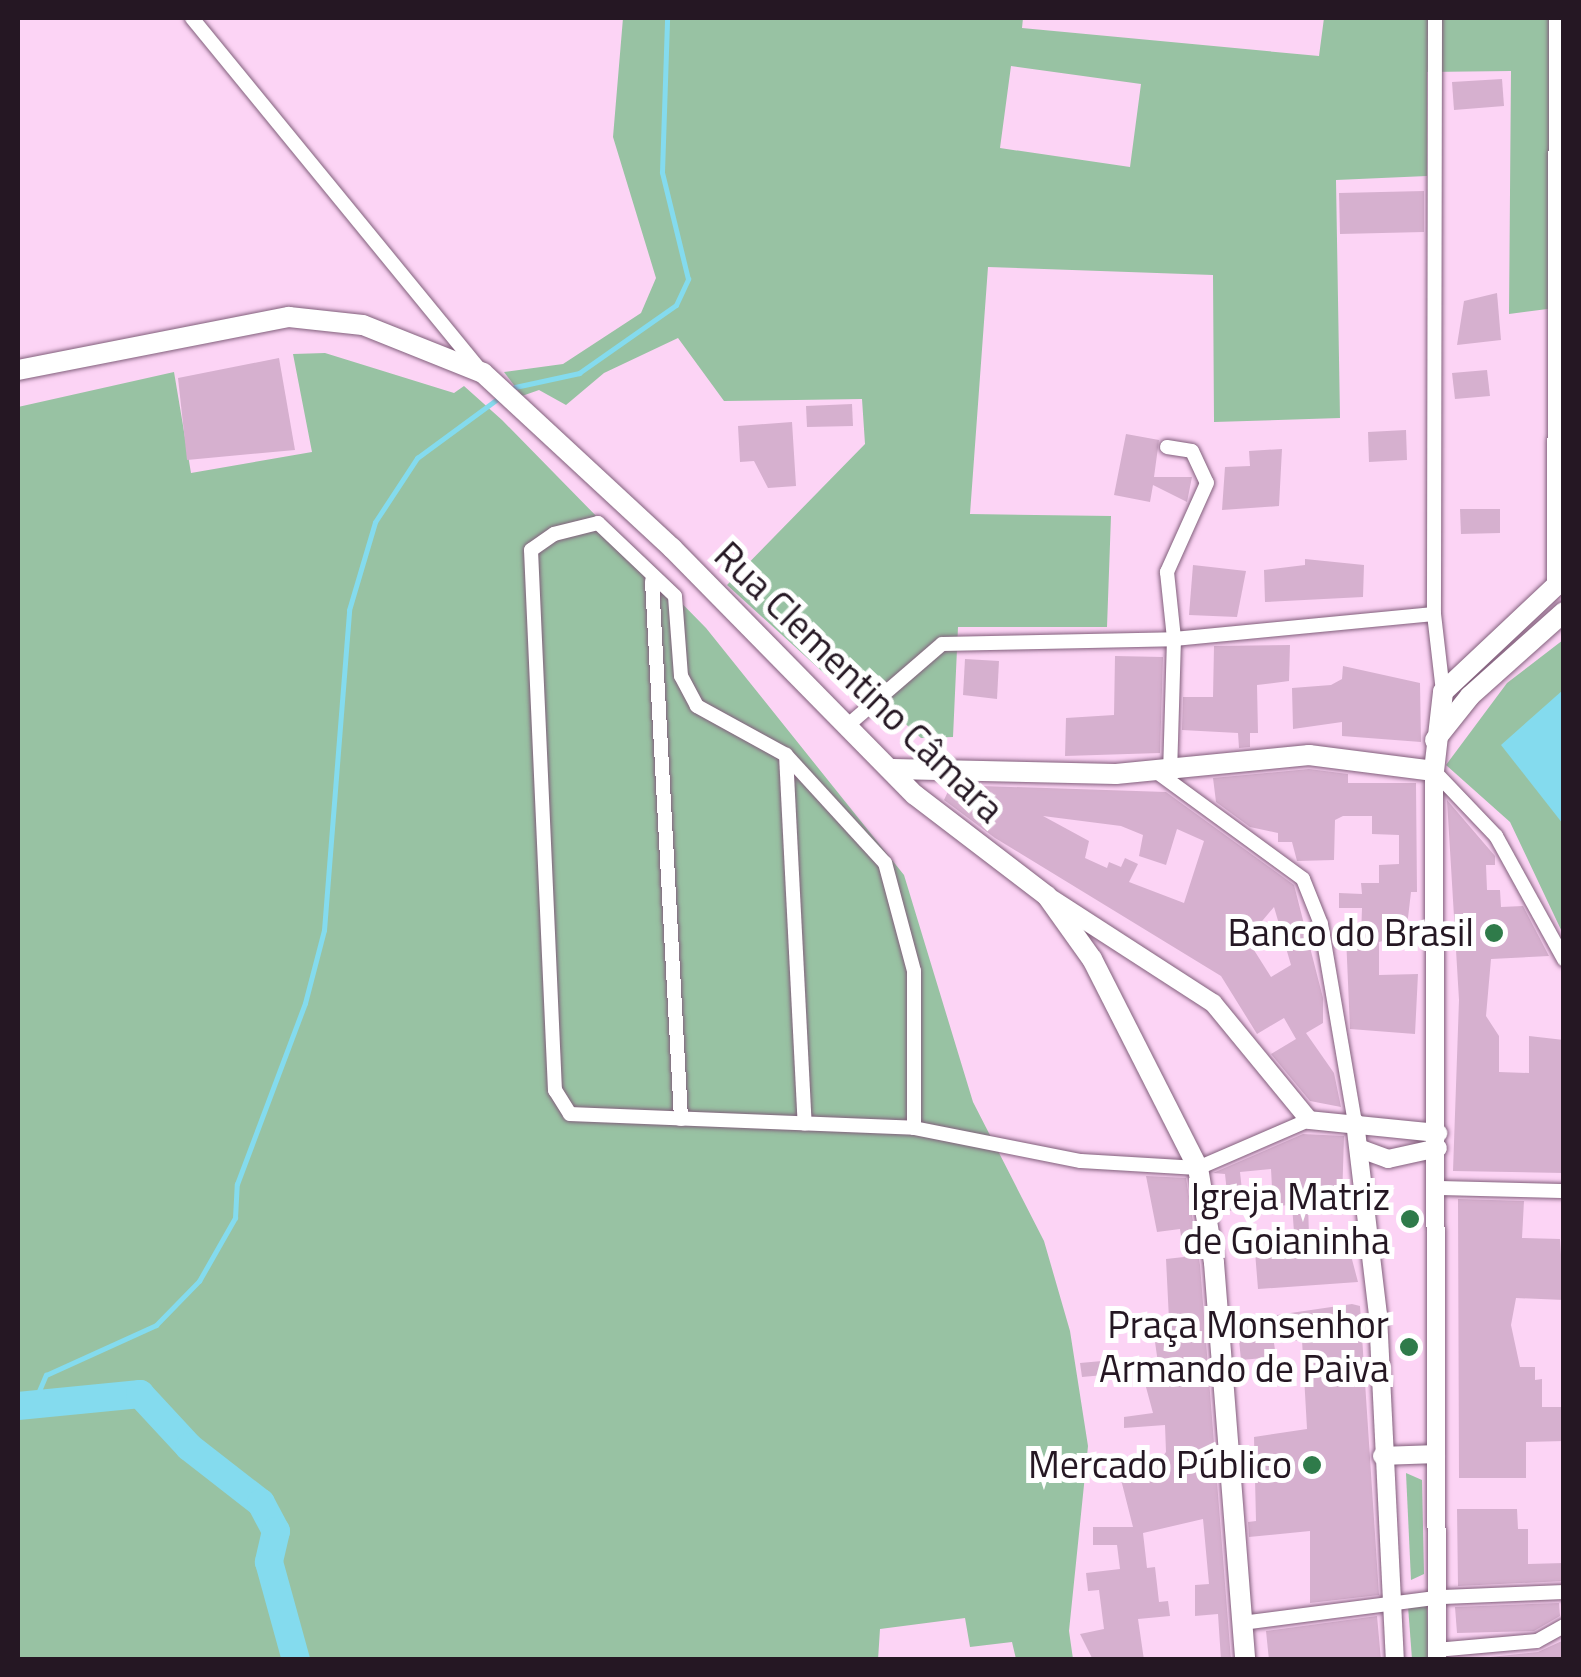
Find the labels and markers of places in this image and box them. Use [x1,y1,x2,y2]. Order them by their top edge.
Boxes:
place label: Banco do Brasil [1227,910,1474,956]
marker: Banco do Brasil [1483,922,1505,944]
place label: Igreja Matriz de Goianinha [1183,1174,1390,1264]
marker: Igreja Matriz de Goianinha [1399,1208,1421,1230]
place label: Praça Monsenhor Armando de Paiva [1099,1302,1389,1392]
marker: Praça Monsenhor Armando de Paiva [1398,1336,1420,1358]
place label: Mercado Público [1028,1442,1292,1488]
marker: Mercado Público [1301,1454,1323,1476]

